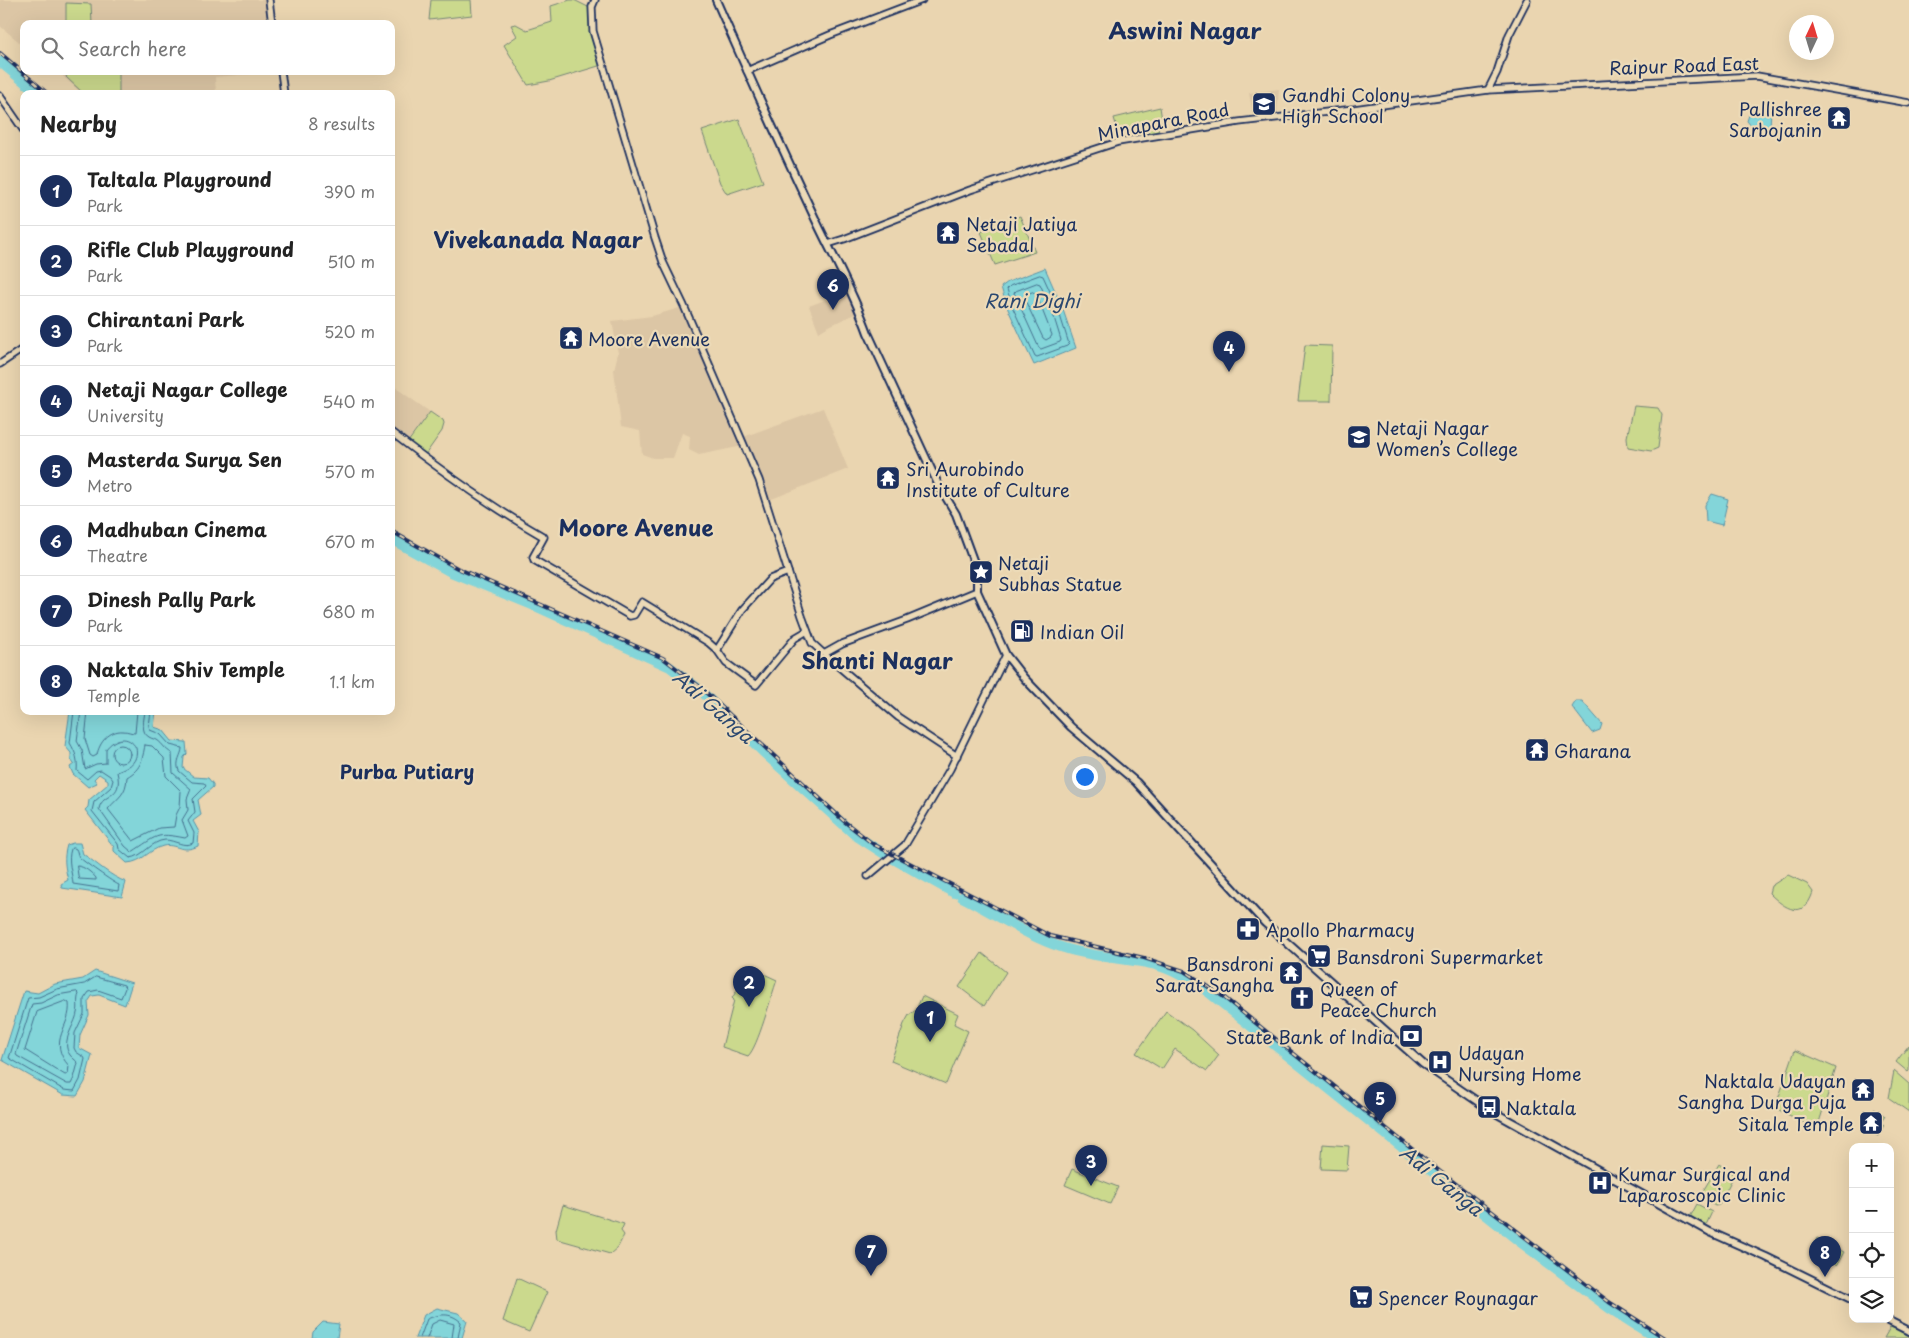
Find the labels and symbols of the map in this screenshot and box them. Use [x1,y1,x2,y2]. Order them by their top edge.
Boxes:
district label: Aswini Nagar [1108,13,1262,46]
north arrow [1789,15,1834,60]
street label: Raipur Road East [1608,49,1760,81]
place label: Gandhi Colony High School [1282,81,1410,129]
school or university icon: Gandhi Colony High School [1251,91,1277,117]
street label: Minapara Road [1095,95,1231,147]
place label: Pallishree Sarbojanin [1729,95,1822,143]
temple icon: Pallishree Sarbojanin [1826,105,1852,131]
place label: Netaji Jatiya Sebadal [966,210,1077,258]
temple icon: Netaji Jatiya Sebadal [935,220,961,246]
district label: Vivekanada Nagar [433,222,644,255]
pin: 6 [817,269,849,310]
water label: Rani Dighi [984,286,1083,314]
temple icon: Moore Avenue [558,325,584,351]
place label: Moore Avenue [588,325,710,352]
pin: 4 [1213,331,1245,372]
place label: Netaji Nagar Women’s College [1376,414,1518,462]
school or university icon: Netaji Nagar Women’s College [1346,424,1372,450]
place label: Sri Aurobindo Institute of Culture [906,455,1070,503]
temple icon: Sri Aurobindo Institute of Culture [875,465,901,491]
district label: Moore Avenue [559,510,713,543]
place label: Netaji Subhas Statue [998,549,1122,597]
place icon: Netaji Subhas Statue [968,559,994,585]
fuel station icon: Indian Oil [1009,618,1035,644]
place label: Indian Oil [1040,618,1124,645]
district label: Shanti Nagar [801,643,953,676]
water label: Adi Ganga [667,663,762,750]
temple icon: Gharana [1524,737,1550,763]
place label: Gharana [1554,737,1631,764]
district label: Purba Putiary [340,757,474,785]
your location [1072,764,1098,790]
pharmacy icon: Apollo Pharmacy [1235,916,1261,942]
place label: Apollo Pharmacy [1266,916,1415,943]
supermarket icon: Bansdroni Supermarket [1306,943,1332,969]
place label: Bansdroni Supermarket [1336,943,1543,970]
place label: Bansdroni Sarat Sangha [1155,950,1275,998]
temple icon: Bansdroni Sarat Sangha [1278,960,1304,986]
pin: 2 [733,966,765,1007]
place label: Queen of Peace Church [1320,975,1437,1023]
church icon: Queen of Peace Church [1289,985,1315,1011]
pin: 1 [914,1001,946,1042]
place label: State Bank of India [1226,1023,1395,1050]
bank icon: State Bank of India [1398,1023,1424,1049]
place label: Udayan Nursing Home [1458,1039,1582,1087]
hospital icon: Udayan Nursing Home [1427,1049,1453,1075]
place label: Naktala Udayan Sangha Durga Puja [1677,1067,1847,1115]
temple icon: Naktala Udayan Sangha Durga Puja [1850,1077,1876,1103]
pin: 5 [1364,1082,1396,1123]
bus stop icon: Naktala [1476,1094,1502,1120]
place label: Naktala [1506,1094,1577,1121]
place label: Sitala Temple [1738,1110,1854,1137]
temple icon: Sitala Temple [1858,1110,1884,1136]
water label: Adi Ganga [1395,1138,1490,1223]
pin: 3 [1075,1145,1107,1186]
place label: Kumar Surgical and Laparoscopic Clinic [1618,1160,1791,1208]
hospital icon: Kumar Surgical and Laparoscopic Clinic [1587,1170,1613,1196]
pin: 7 [855,1235,887,1276]
pin: 8 [1809,1236,1841,1277]
supermarket icon: Spencer Roynagar [1348,1284,1374,1310]
place label: Spencer Roynagar [1378,1284,1539,1311]

